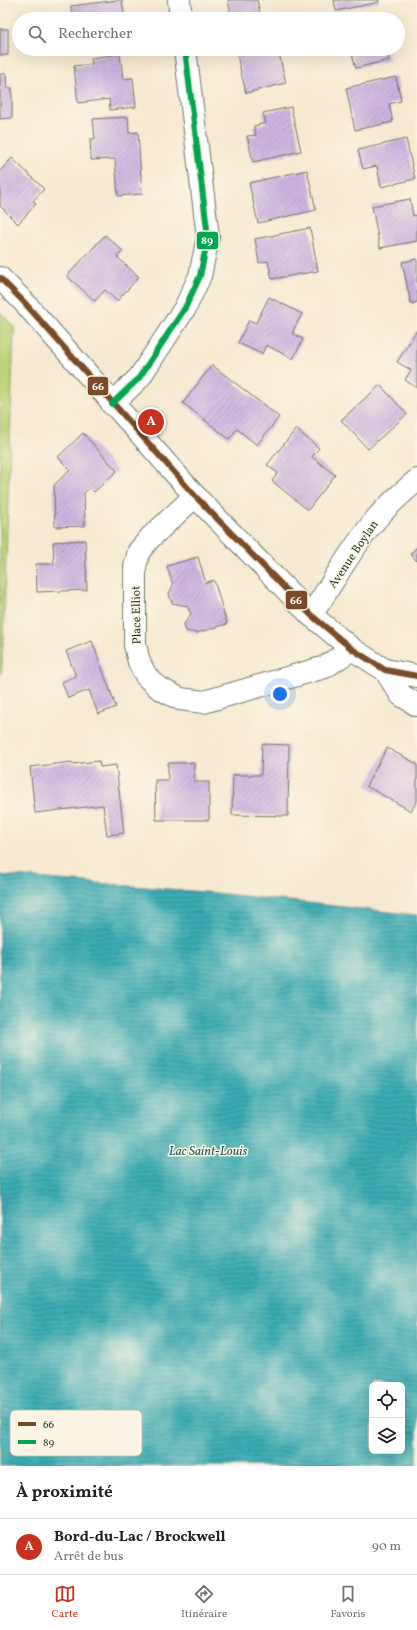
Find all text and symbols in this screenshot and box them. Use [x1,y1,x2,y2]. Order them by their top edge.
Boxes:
search box [12,12,405,56]
icon: search [26,23,48,45]
text: Rechercher [58,24,132,45]
line badge: 89 [196,231,219,250]
text: 89 [201,234,213,249]
line badge: 66 [87,376,109,396]
text: 66 [92,380,104,395]
pin: A [138,407,164,437]
street label: Avenue Boylan [325,517,382,592]
street label: Place Elliot [128,586,146,644]
line badge: 66 [285,590,308,610]
text: 66 [290,594,302,609]
your location [270,684,290,704]
water label: Lac Saint-Louis [169,1143,248,1161]
map controls [369,1382,405,1454]
button: locate [369,1382,405,1418]
legend [10,1410,142,1456]
text: 66 [43,1418,55,1433]
button: layers [369,1418,405,1454]
text: 89 [43,1436,55,1451]
text: À proximité [16,1481,113,1504]
text: Bord-du-Lac / Brockwell [54,1527,226,1548]
text: A [24,1538,34,1556]
text: 90 m [372,1538,401,1556]
text: Arrêt de bus [54,1548,123,1566]
tab: Carte [52,1583,78,1622]
tab: Itinéraire [181,1583,227,1622]
tab: Favoris [330,1583,365,1622]

